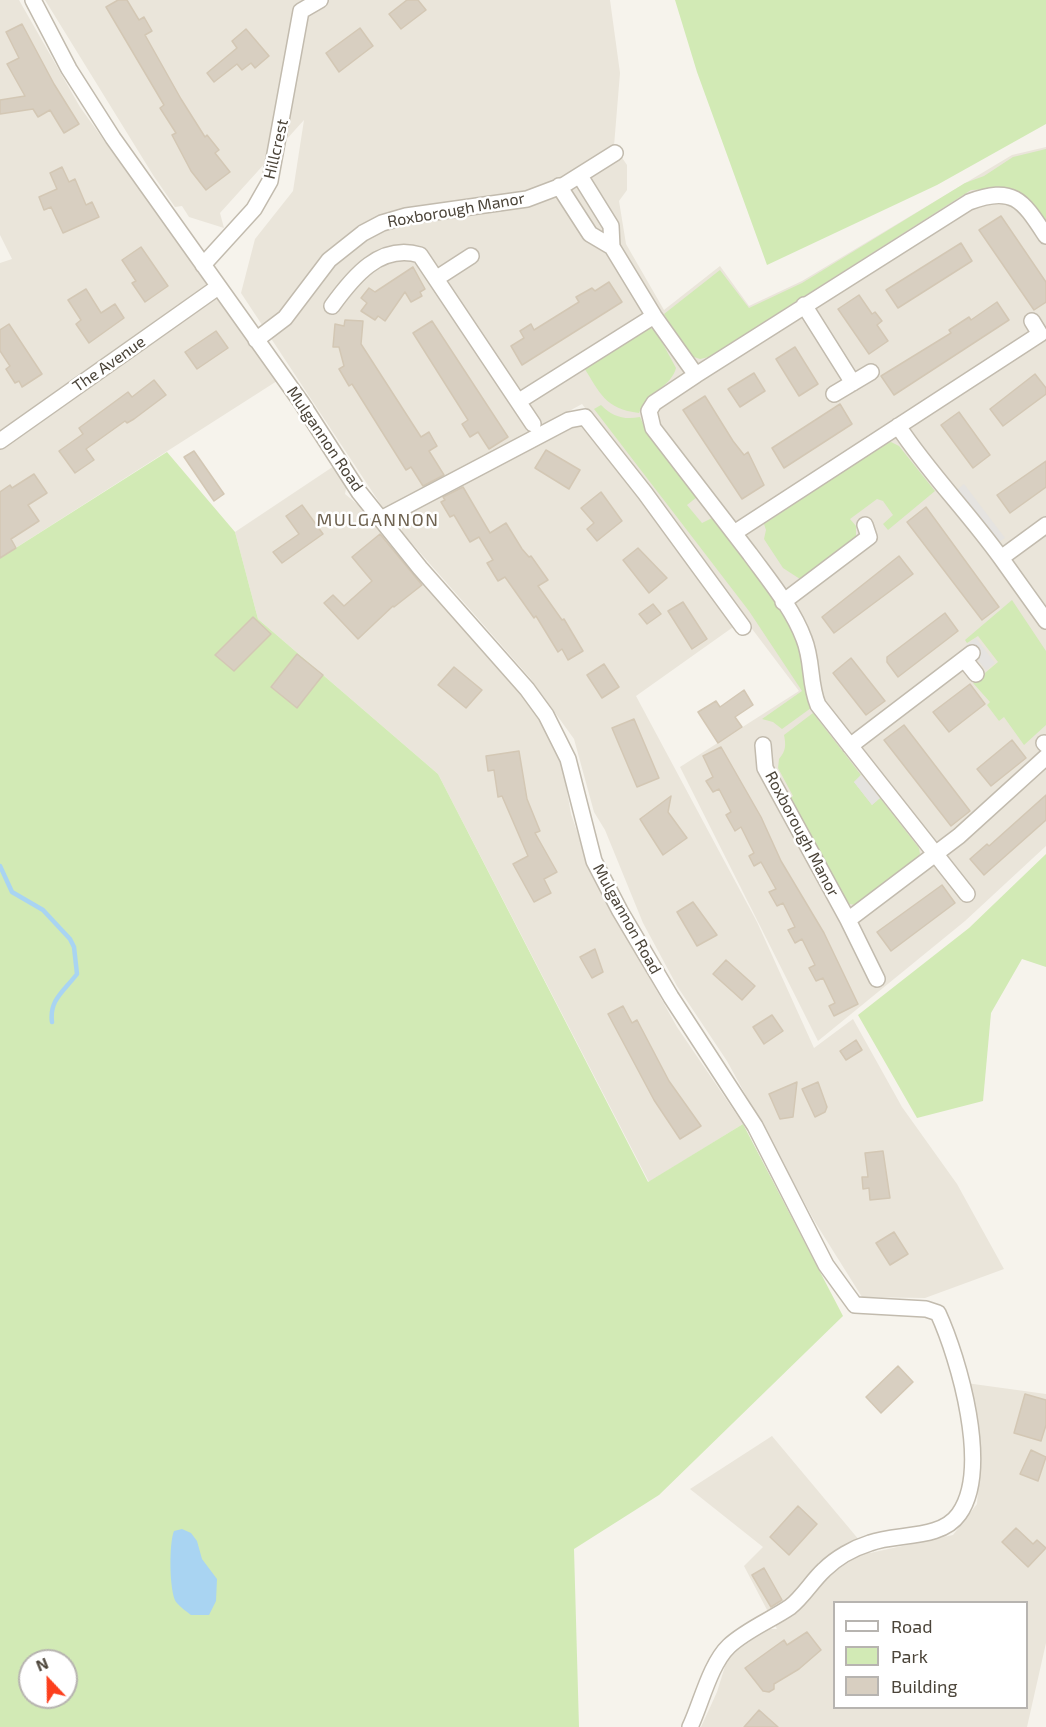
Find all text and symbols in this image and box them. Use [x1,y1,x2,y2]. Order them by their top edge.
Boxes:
street label: Hillcrest [260,117,292,181]
street label: Roxborough Manor [386,188,526,232]
street label: The Avenue [69,332,149,396]
street label: Mulgannon Road [283,383,367,495]
district label: MULGANNON [317,509,439,531]
street label: Roxborough Manor [761,768,843,900]
street label: Mulgannon Road [589,861,665,977]
legend [833,1601,1028,1709]
text: Road [891,1615,932,1637]
text: Park [891,1645,928,1667]
north arrow [18,1649,78,1709]
text: N [33,1653,51,1675]
text: Building [891,1675,958,1697]

